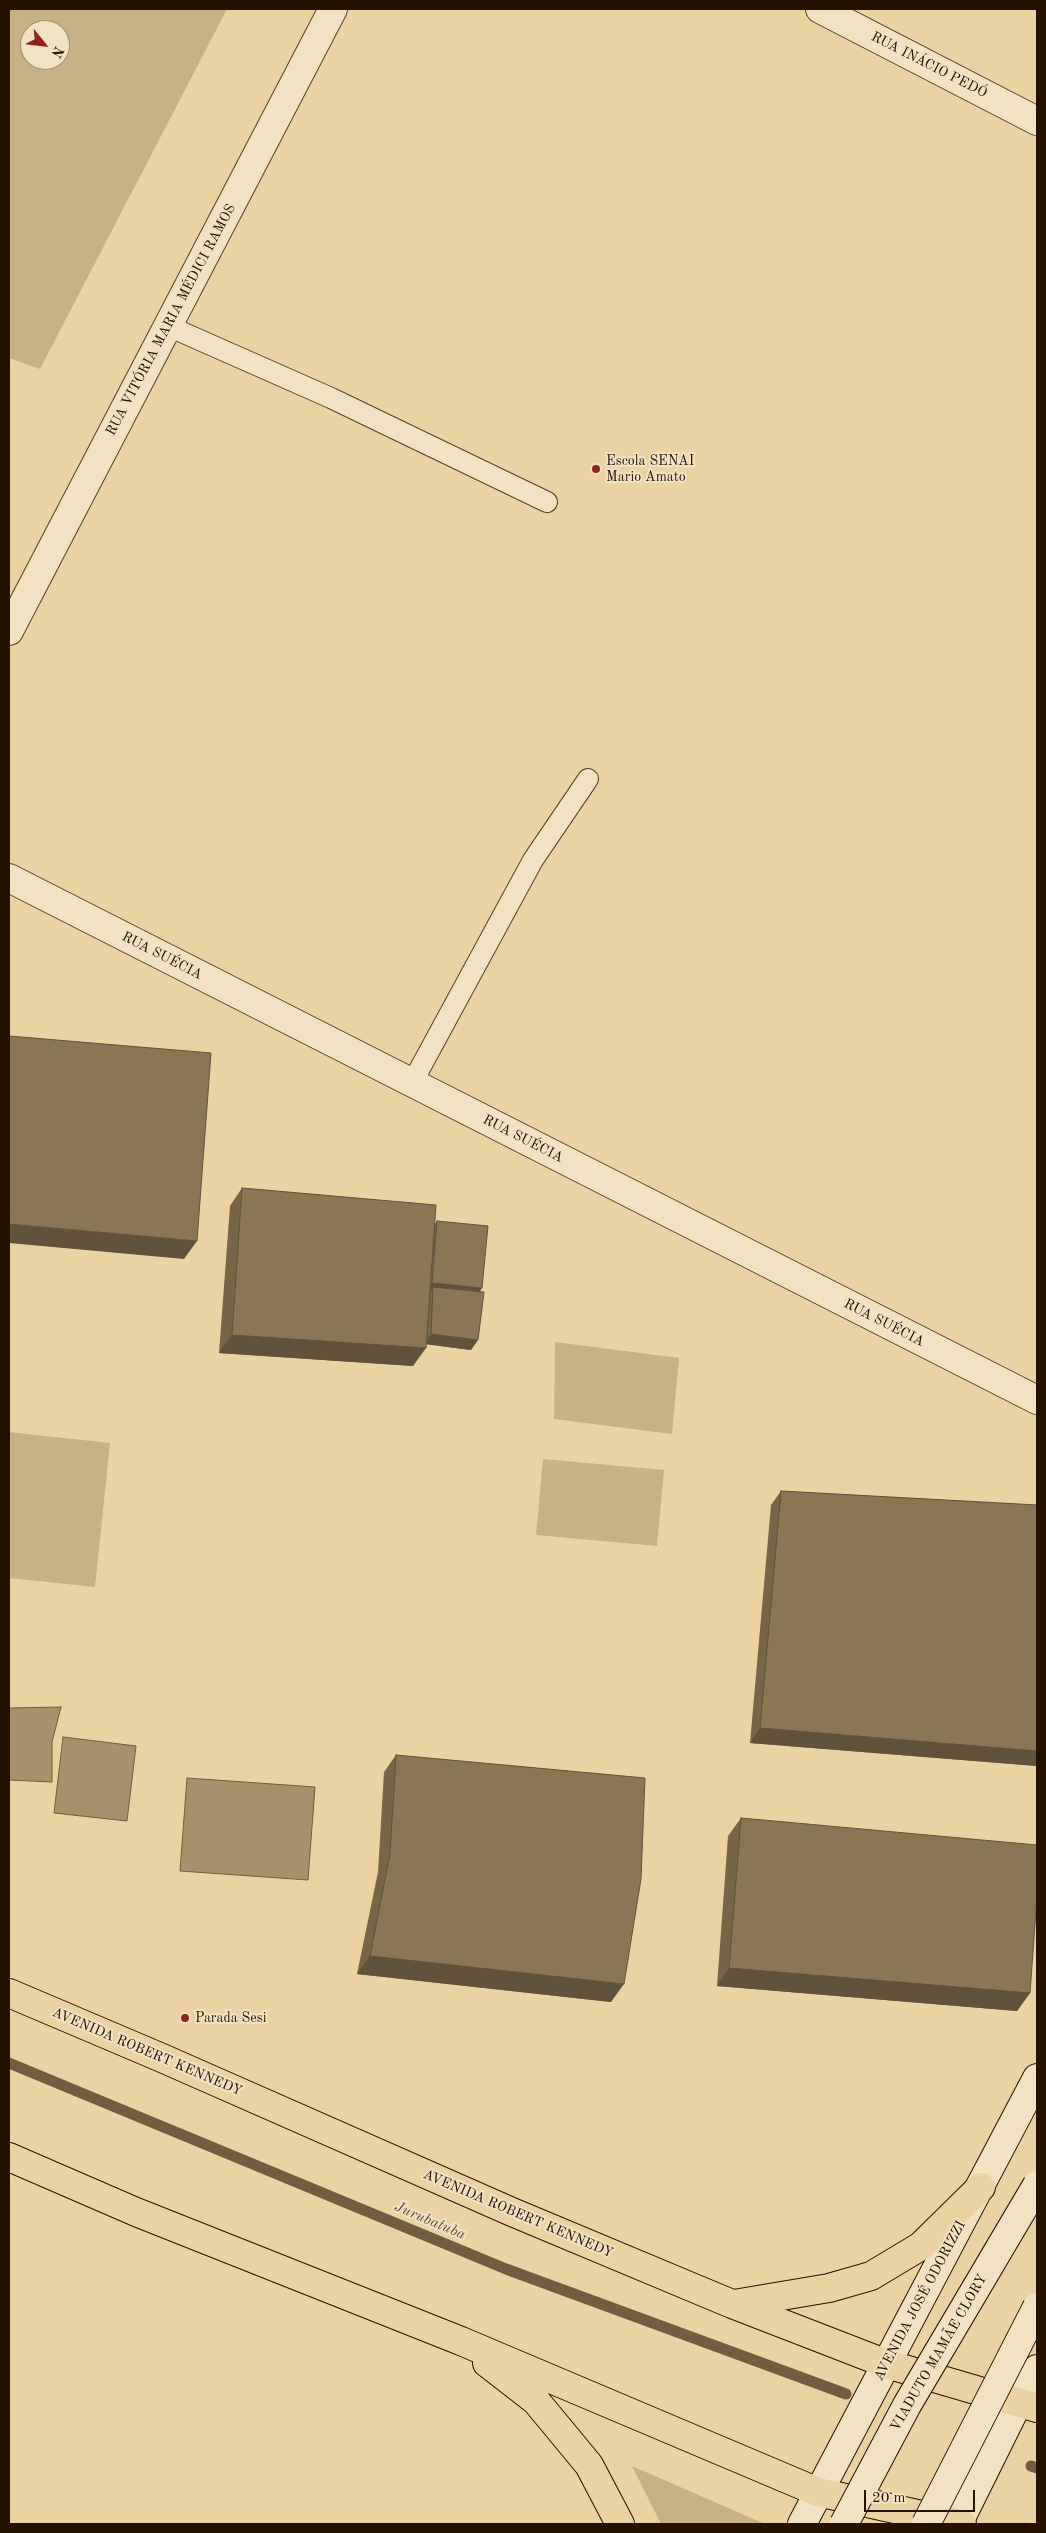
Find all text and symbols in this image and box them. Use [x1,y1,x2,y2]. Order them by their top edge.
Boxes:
north arrow [20,20,70,70]
street label: RUA INÁCIO PEDÓ [868,28,990,102]
text: N [49,44,66,60]
street label: RUA VITÓRIA MARIA MÉDICI RAMOS [103,201,239,439]
place label: Escola SENAI Mario Amato [606,453,694,486]
marker: Escola SENAI Mario Amato [590,463,602,475]
street label: RUA SUÉCIA [119,928,205,984]
street label: RUA SUÉCIA [480,1111,566,1167]
street label: RUA SUÉCIA [841,1295,927,1351]
street label: AVENIDA ROBERT KENNEDY [49,2004,245,2100]
place label: Parada Sesi [195,2010,267,2026]
marker: Parada Sesi [179,2012,191,2024]
street label: AVENIDA ROBERT KENNEDY [420,2166,616,2262]
water label: Jurubatuba [392,2198,468,2244]
street label: AVENIDA JOSÉ ODORIZZI [871,2218,969,2384]
street label: VIADUTO MAMÃE CLORY [887,2271,991,2435]
scale bar [866,2480,977,2512]
text: 20 m [872,2491,906,2506]

